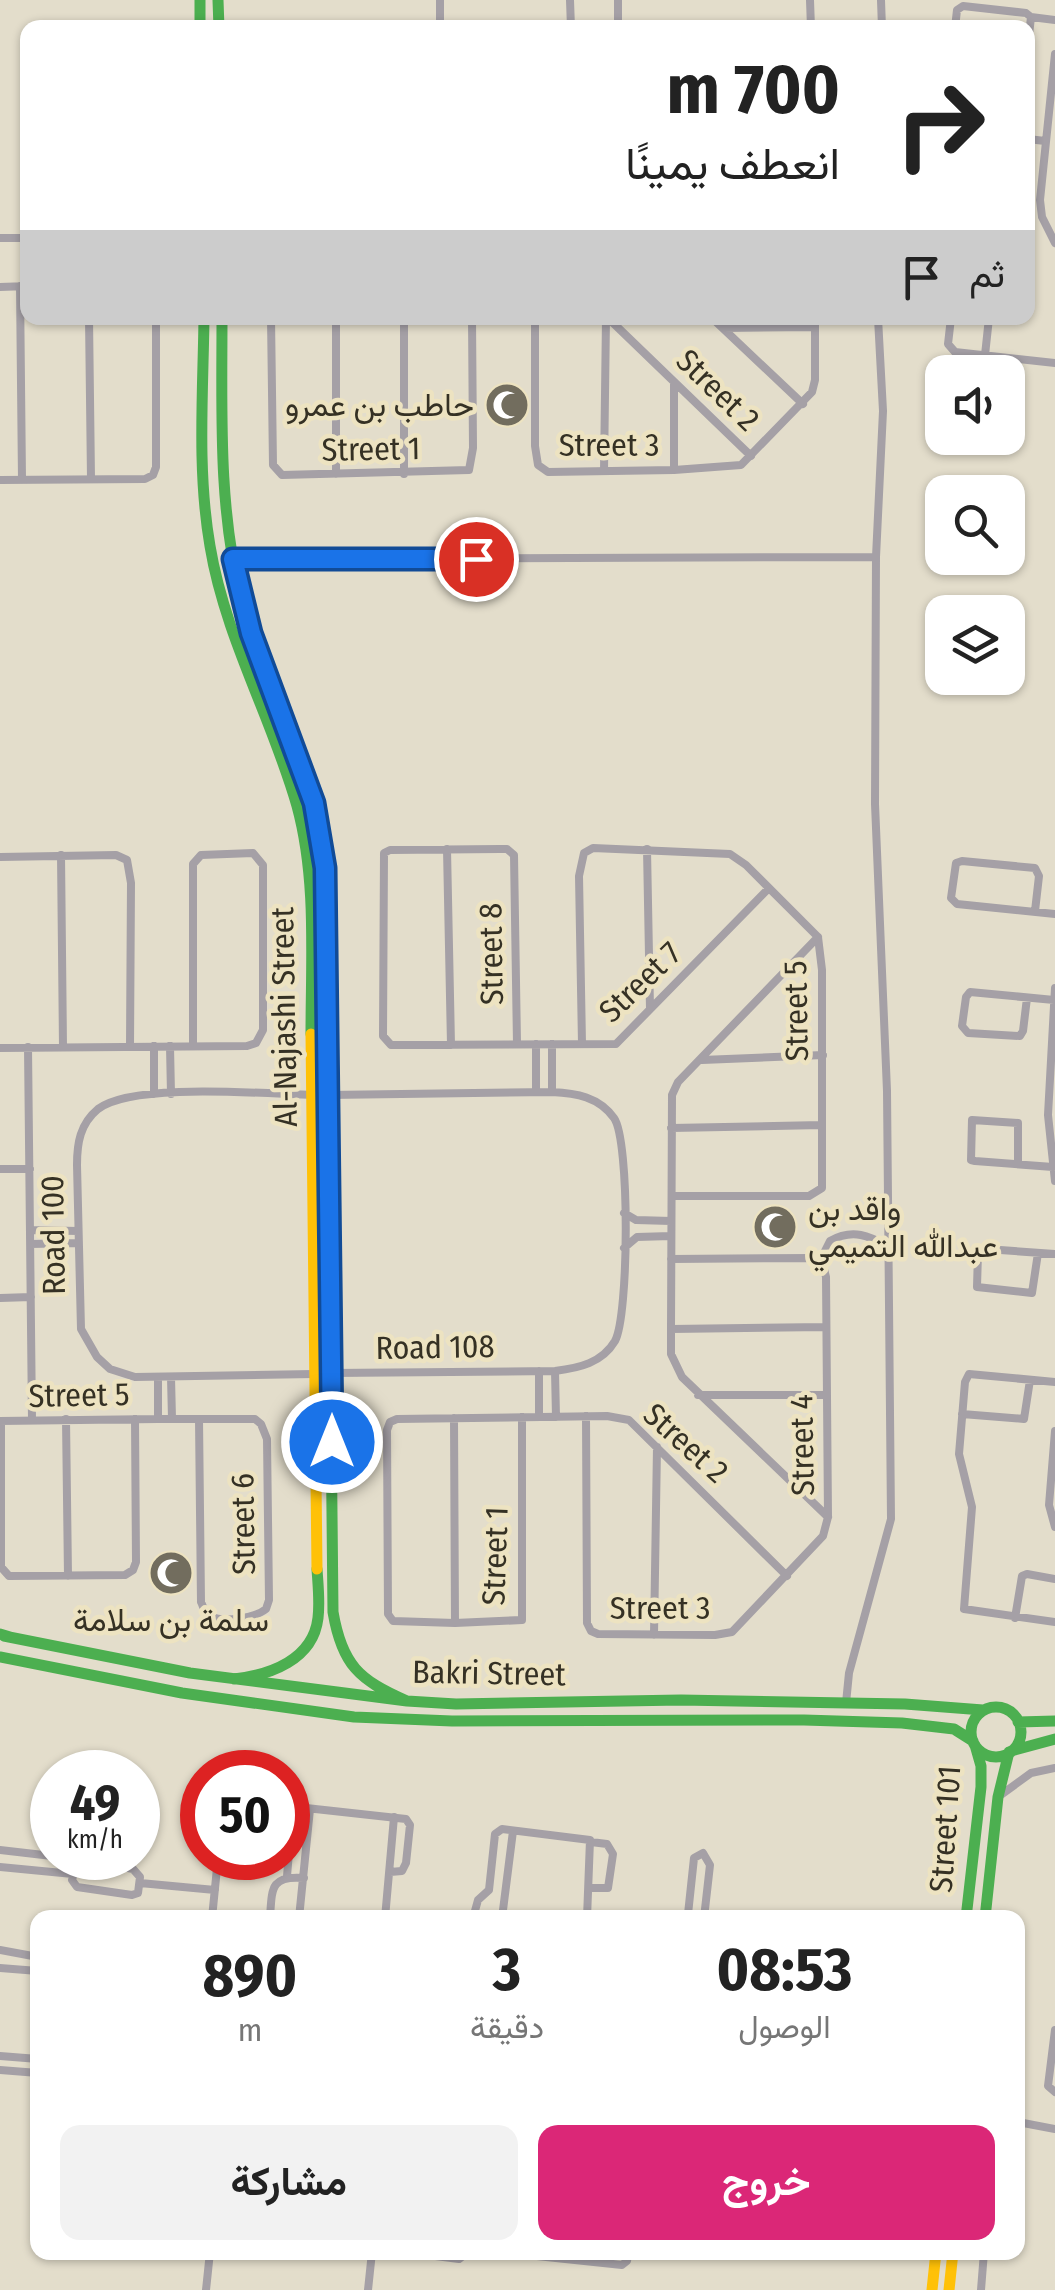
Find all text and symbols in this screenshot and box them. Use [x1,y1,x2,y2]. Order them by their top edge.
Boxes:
text: 700 m [666,48,840,132]
icon: right [875,60,1005,190]
text: انعطف يمينًا [625,137,840,191]
icon: arrive [894,250,949,305]
text: ثم [969,251,1005,297]
street label: Street 2 [669,341,767,439]
map controls [925,355,1025,695]
button: sound [925,355,1025,455]
mosque icon: حاطب بن عمرو [484,382,530,428]
place label: حاطب بن عمرو [285,386,474,425]
street label: Street 3 [559,426,659,464]
street label: Street 1 [321,429,421,469]
button: search [925,475,1025,575]
pin [434,517,519,602]
icon: arrive [449,532,504,587]
button: layers [925,595,1025,695]
street label: Street 8 [471,903,511,1005]
street label: Al-Najashi Street [263,906,305,1127]
street label: Street 7 [591,934,689,1030]
street label: Street 5 [776,960,816,1062]
street label: Road 100 [33,1175,73,1295]
place label: واقد بن عبدالله التميمي [808,1190,998,1272]
mosque icon: واقد بن عبدالله التميمي [752,1204,798,1250]
street label: Road 108 [375,1327,495,1367]
street label: Street 5 [28,1375,130,1415]
position arrow [280,1390,384,1494]
street label: Street 4 [782,1394,822,1496]
street label: Street 2 [636,1395,736,1491]
street label: Street 6 [223,1473,263,1575]
street label: Street 1 [474,1506,516,1606]
mosque icon: سلمة بن سلامة [148,1550,194,1596]
street label: Street 3 [610,1589,710,1627]
place label: سلمة بن سلامة [73,1601,269,1639]
street label: Bakri Street [412,1653,567,1693]
speed limit sign: 50 [180,1750,310,1880]
street label: Street 101 [922,1764,968,1894]
text: 49 [70,1773,120,1833]
text: km/h [67,1825,123,1855]
text: 3 [493,1934,521,2006]
text: 08:53 [717,1934,852,2006]
text: 890 [203,1940,297,2012]
text: دقيقة [470,2008,544,2046]
text: الوصول [738,2008,831,2046]
text: m [238,2011,262,2049]
button: مشاركة [60,2125,518,2240]
button: خروج [538,2125,995,2240]

